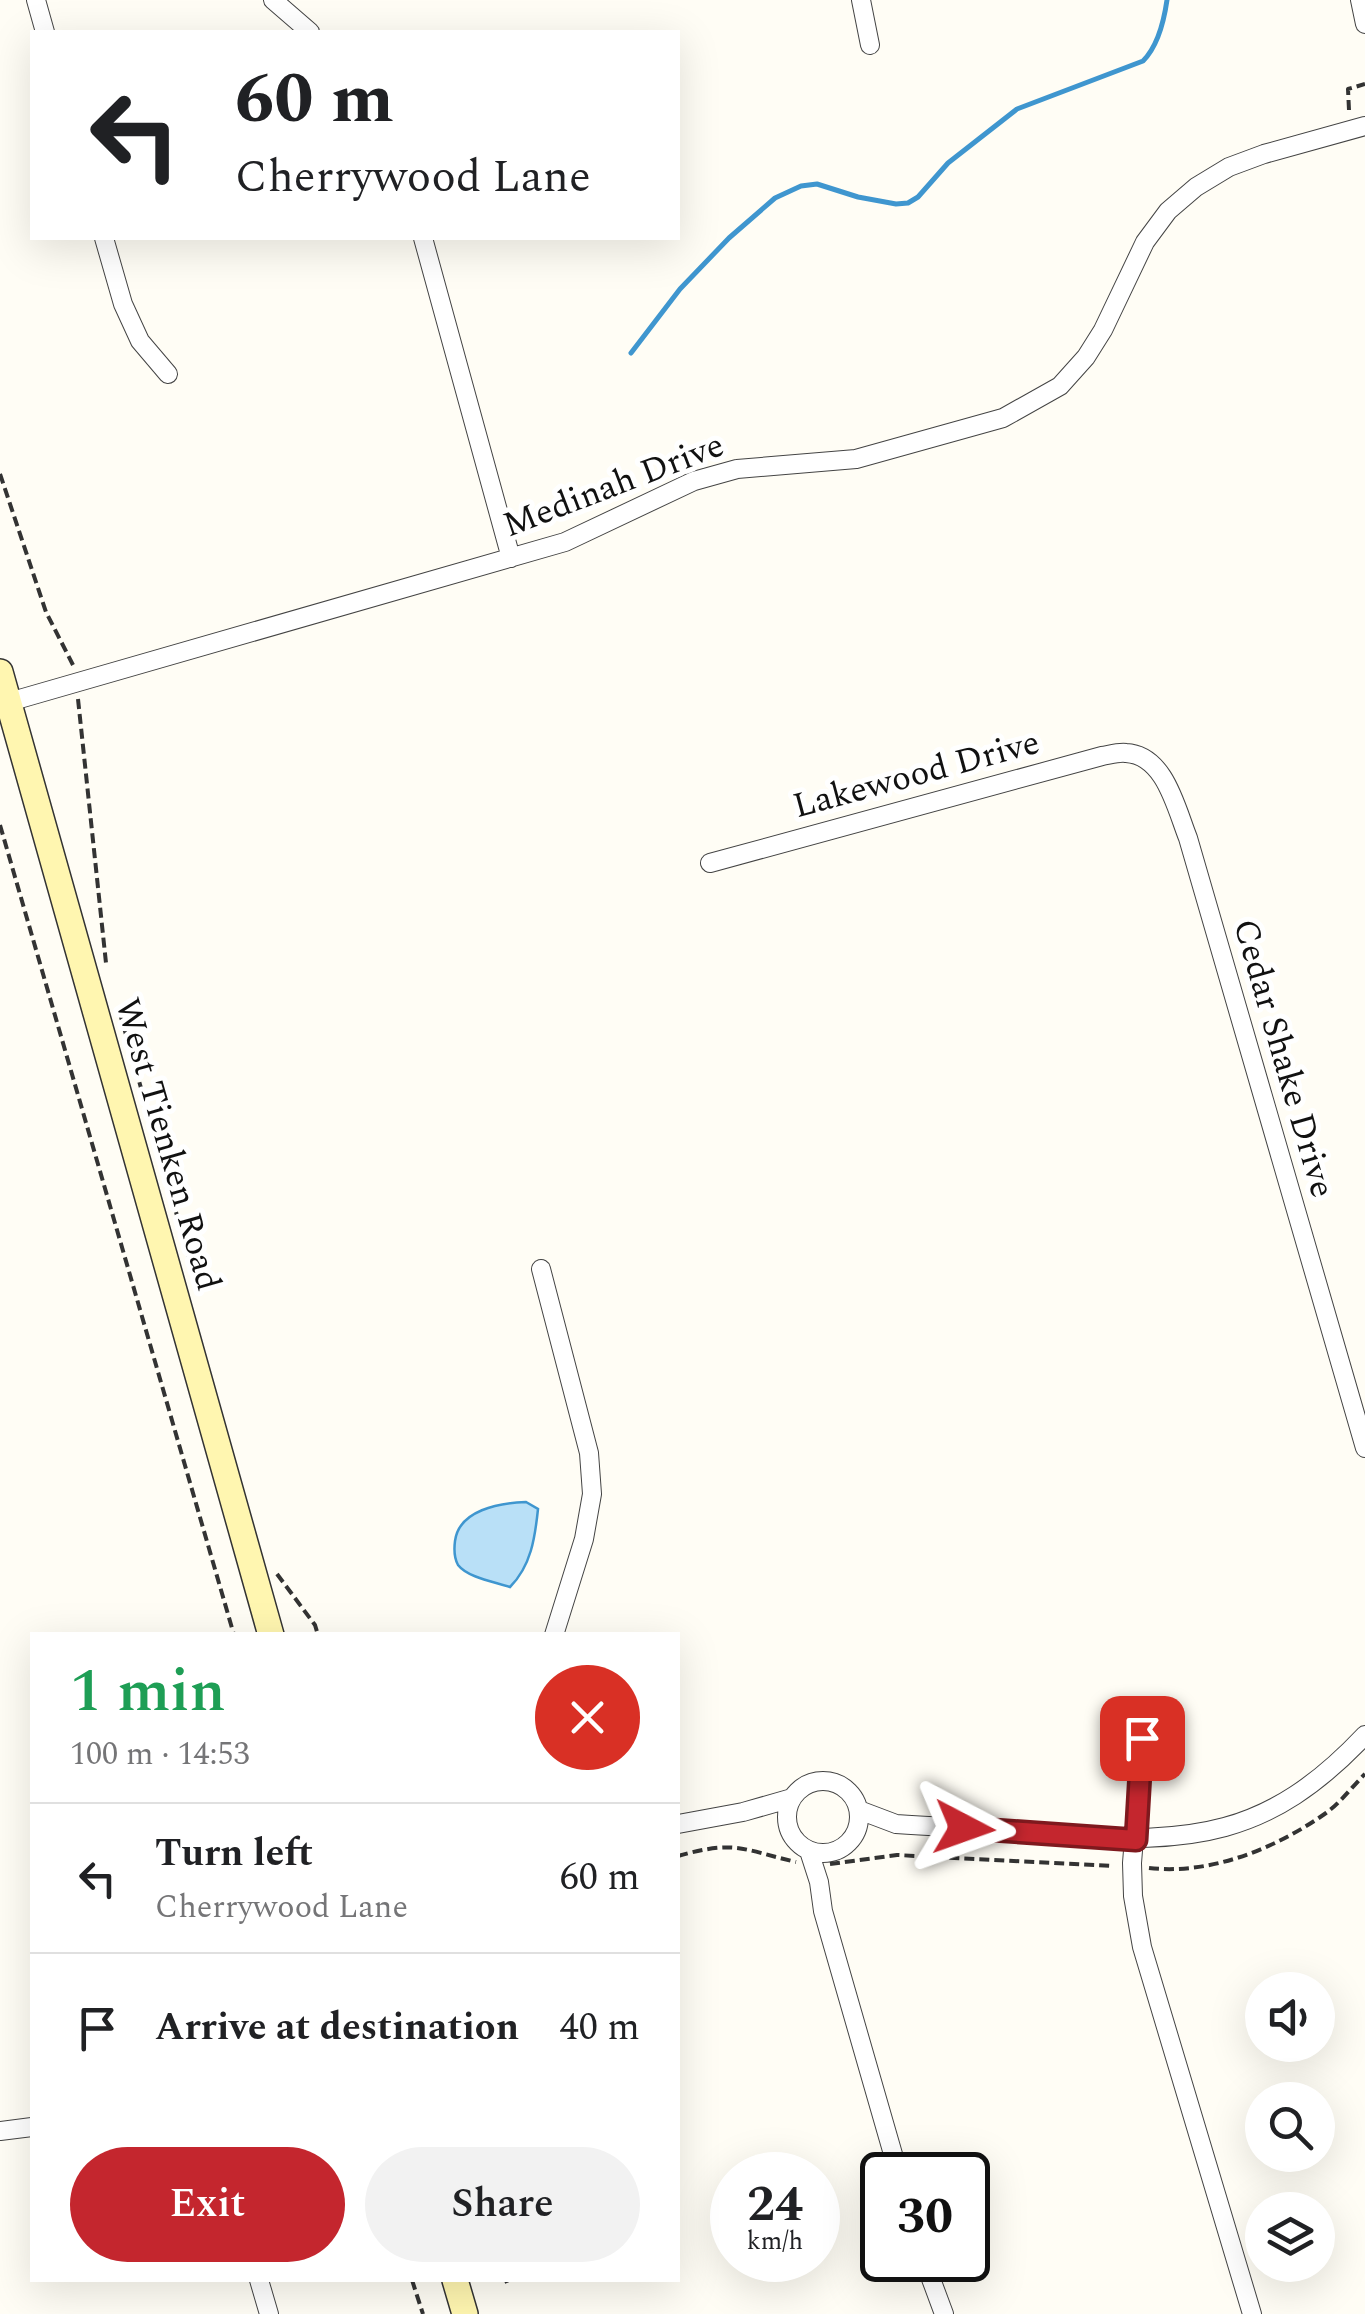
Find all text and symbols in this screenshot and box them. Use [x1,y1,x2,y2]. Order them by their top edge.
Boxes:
text: 60 m [235,47,394,153]
icon: left [70,70,200,200]
text: Cherrywood Lane [235,143,591,212]
street label: Medinah Drive [495,419,732,552]
street label: Lakewood Drive [787,716,1046,833]
street label: Cedar Shake Drive [1218,913,1349,1204]
street label: West Tienken Road [100,992,235,1297]
text: 1 min [70,1646,226,1738]
button: close [535,1665,640,1770]
pin [1100,1696,1185,1781]
icon: arrive [1115,1711,1170,1766]
text: 100 m · 14:53 [70,1730,250,1779]
position arrow [912,1776,1016,1880]
text: Turn left [155,1825,313,1883]
text: 60 m [560,1849,640,1907]
icon: left [70,1851,125,1906]
text: Cherrywood Lane [155,1883,408,1932]
map controls [1245,1972,1335,2282]
button: sound [1245,1972,1335,2062]
text: Arrive at destination [155,1999,519,2057]
text: 40 m [560,1999,640,2057]
icon: arrive [70,2001,125,2056]
button: search [1245,2082,1335,2172]
button: Exit [70,2147,345,2262]
button: Share [365,2147,640,2262]
speed limit sign: 30 [860,2152,990,2282]
text: 24 [747,2167,803,2243]
button: layers [1245,2192,1335,2282]
text: km/h [747,2223,803,2261]

